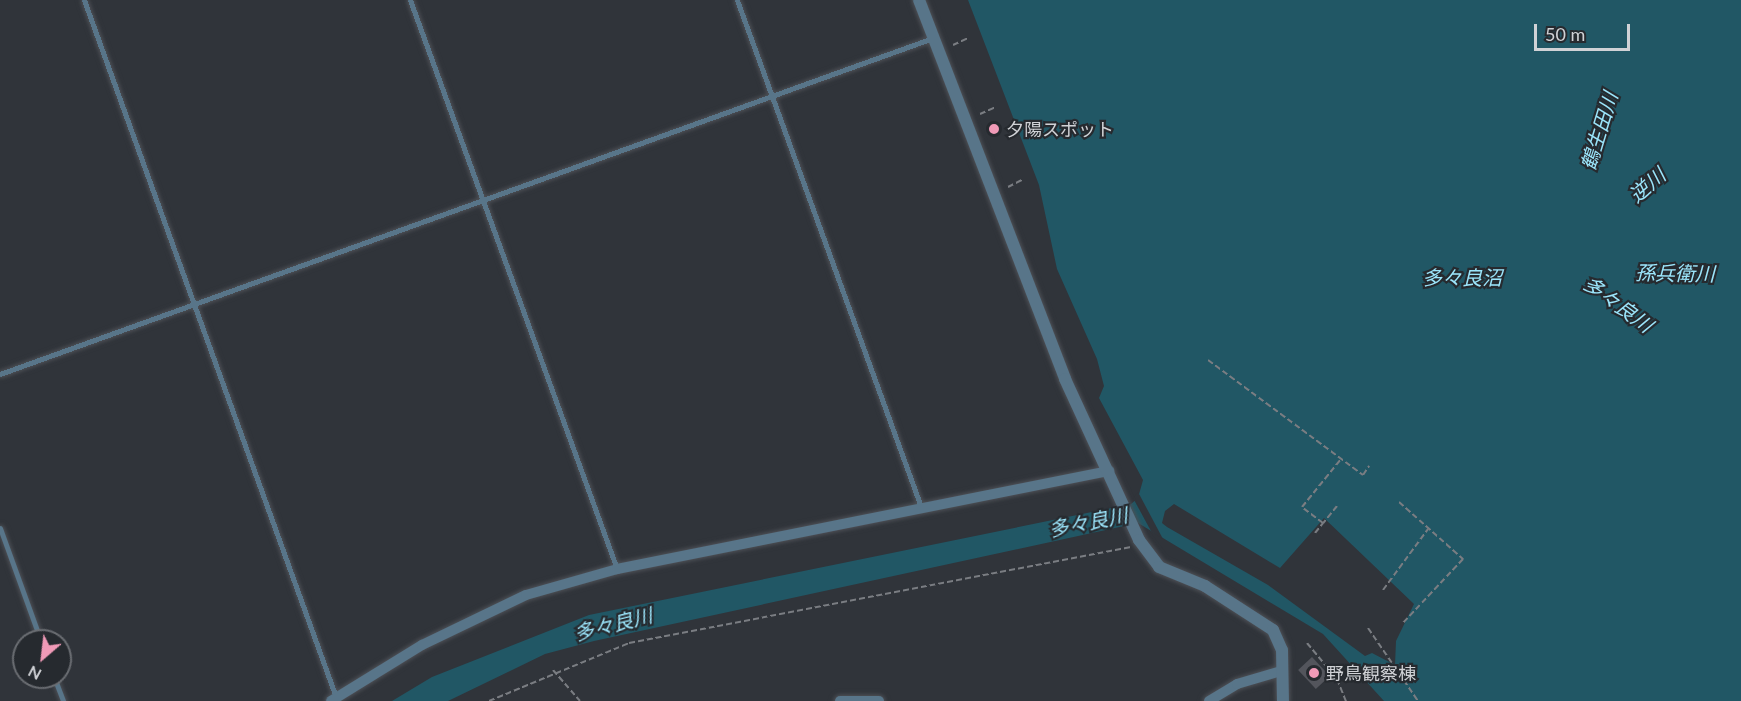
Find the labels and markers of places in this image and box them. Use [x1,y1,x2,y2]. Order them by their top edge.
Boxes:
place label: 夕陽スポット [1006,118,1114,140]
marker: 夕陽スポット [987,122,1001,136]
place label: 野鳥観察棟 [1326,662,1416,684]
marker: 野鳥観察棟 [1307,666,1321,680]

